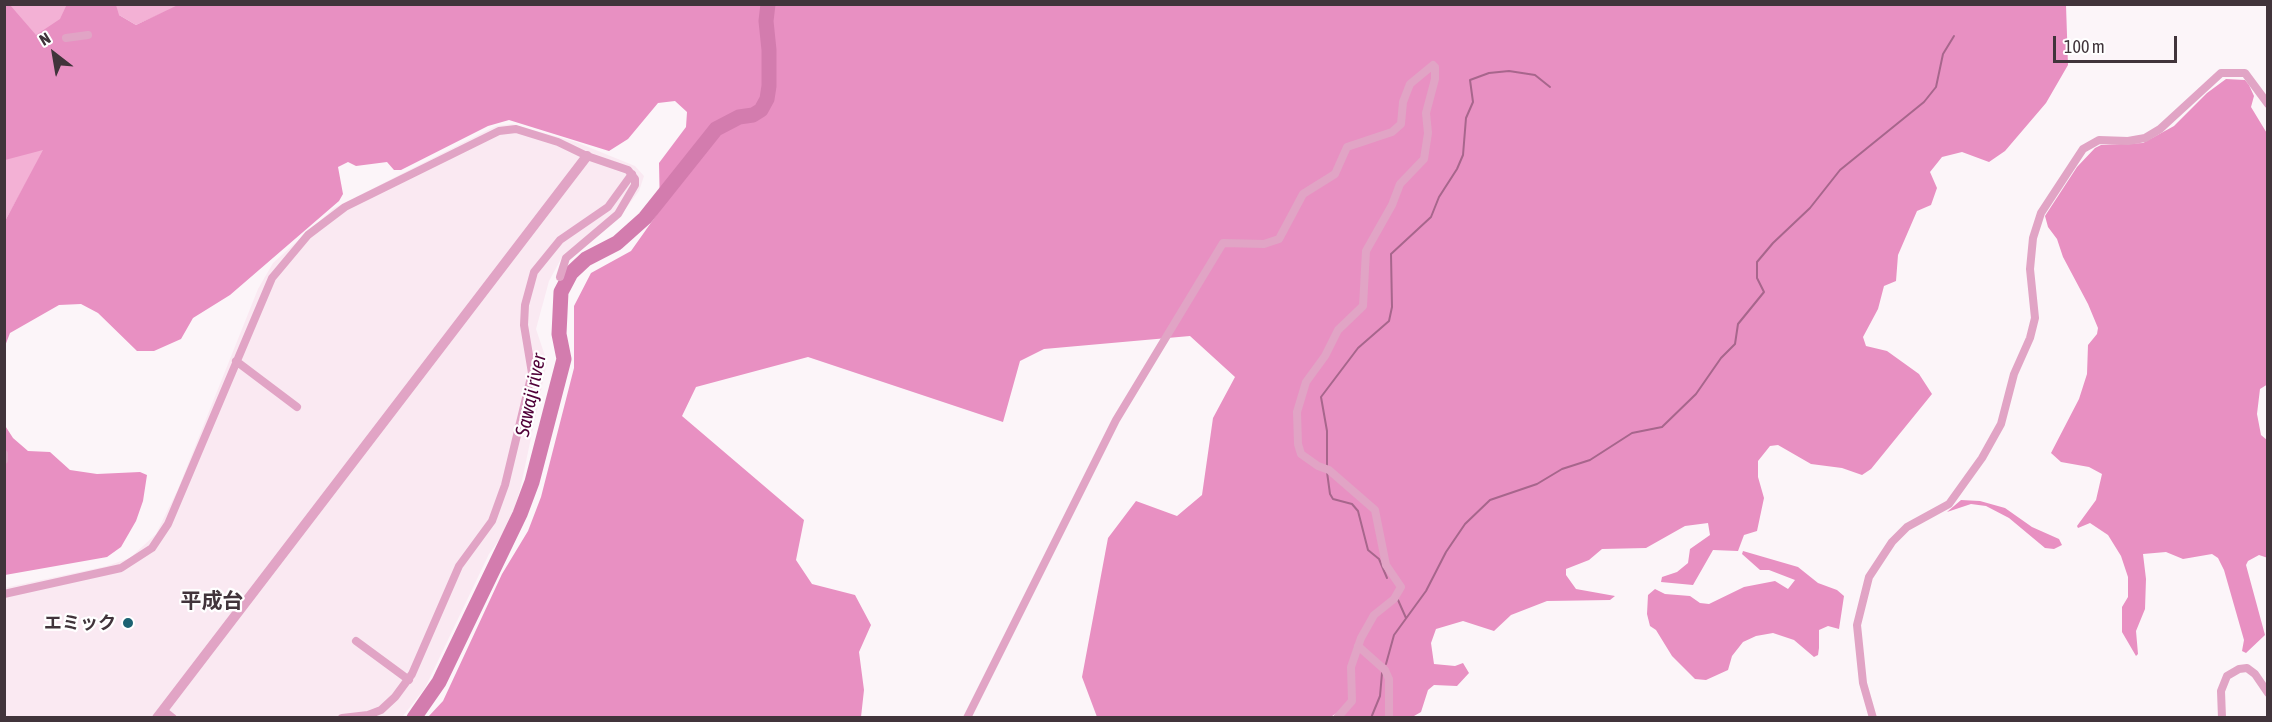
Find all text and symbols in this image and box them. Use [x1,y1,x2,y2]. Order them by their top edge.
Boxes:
north arrow [24,24,84,84]
scale bar [2056,24,2180,62]
text: N [36,28,53,49]
text: 100 m [2064,36,2105,57]
water label: Sawaji river [511,351,551,439]
district label: 平成台 [181,588,243,614]
place label: エミック [44,612,116,634]
marker: エミック [121,616,135,630]

